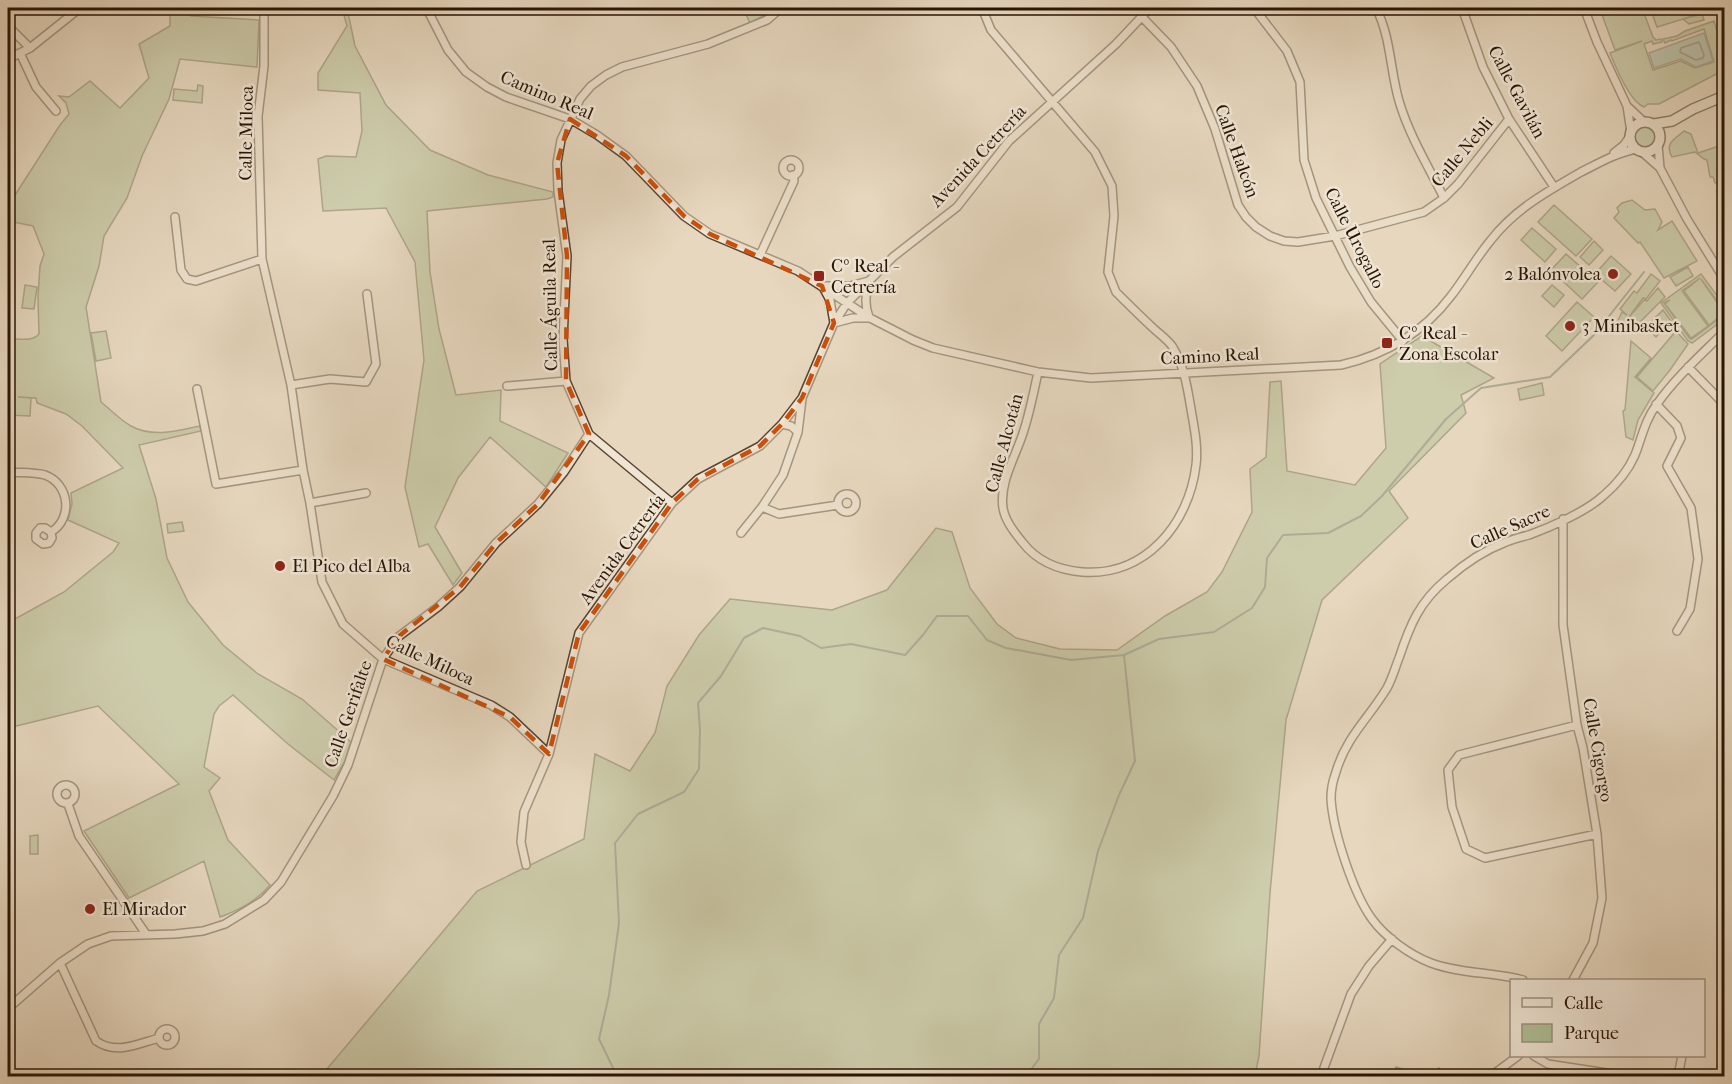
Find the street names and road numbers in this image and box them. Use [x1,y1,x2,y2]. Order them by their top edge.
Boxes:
street label: Calle Gavilán [1483,42,1550,143]
street label: Camino Real [497,66,597,124]
street label: Calle Miloca [235,85,258,181]
street label: Avenida Cetrería [925,101,1031,212]
street label: Calle Halcón [1210,102,1263,201]
street label: Calle Nebli [1427,113,1498,192]
street label: Calle Urogallo [1320,184,1389,292]
street label: Calle Águila Real [538,239,562,371]
street label: Camino Real [1160,343,1260,370]
street label: Calle Alcotán [981,391,1028,495]
street label: Avenida Cetrería [575,489,670,610]
street label: Calle Sacre [1467,501,1553,554]
street label: Calle Miloca [382,631,478,690]
street label: Calle Gerifalte [320,658,377,771]
street label: Calle Cigorgo [1578,696,1617,804]

